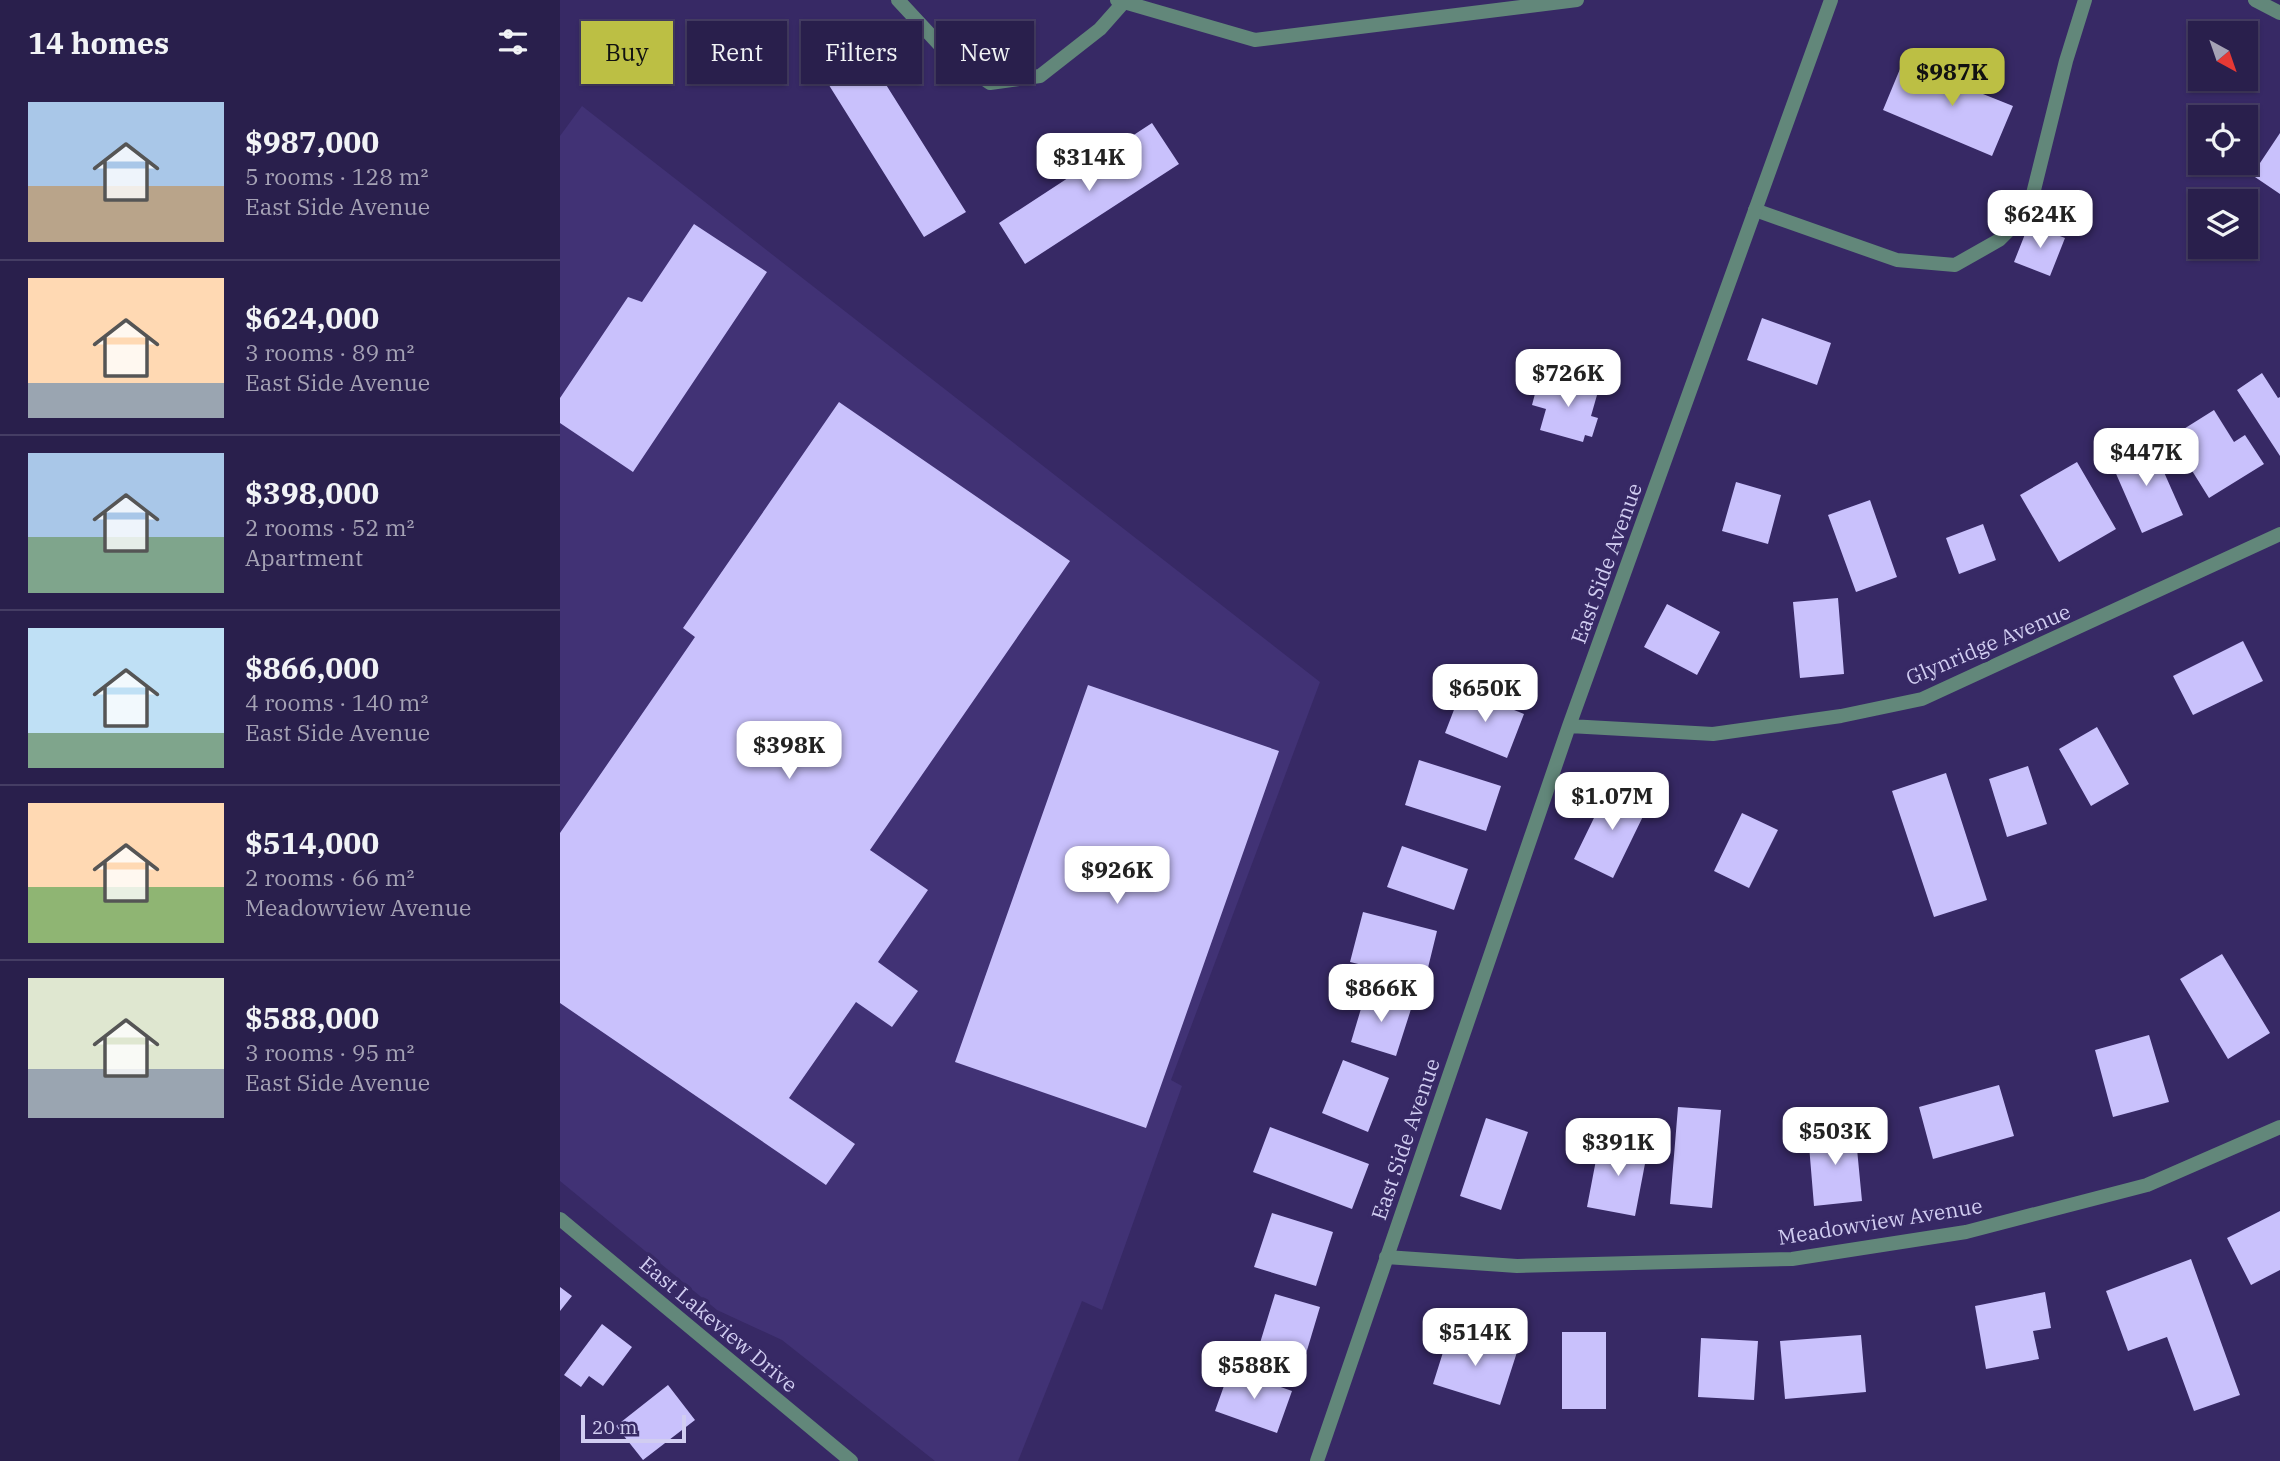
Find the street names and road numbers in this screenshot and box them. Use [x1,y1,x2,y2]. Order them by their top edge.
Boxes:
street label: East Side Avenue [1564,479,1648,647]
street label: Glynridge Avenue [1902,597,2074,691]
street label: East Side Avenue [1364,1055,1446,1223]
street label: Meadowview Avenue [1776,1191,1984,1251]
street label: East Lakeview Drive [634,1250,804,1398]

